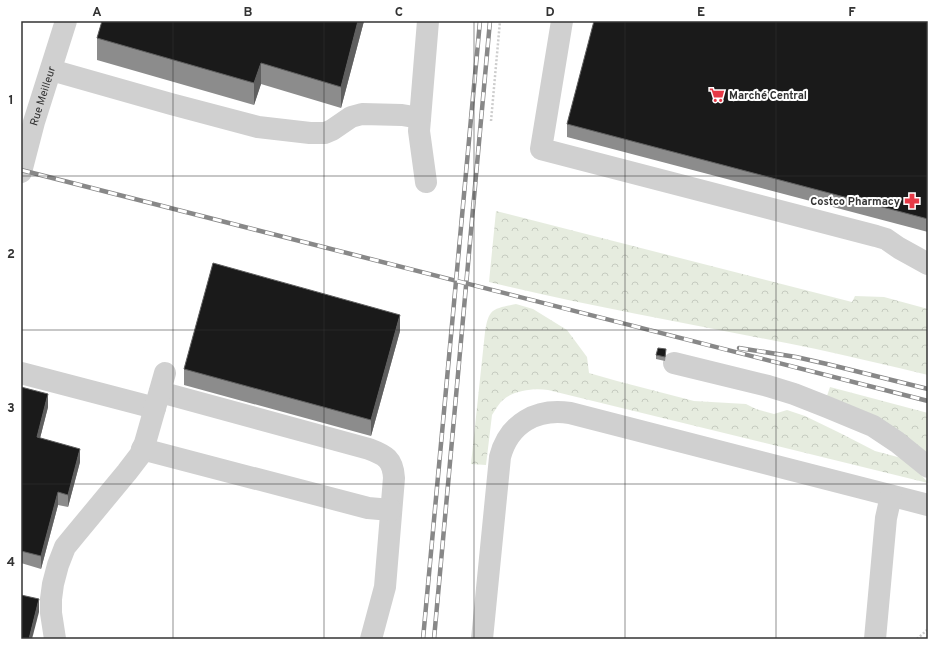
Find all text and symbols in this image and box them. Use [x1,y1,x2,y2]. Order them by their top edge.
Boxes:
text: A [92,5,102,21]
text: B [244,5,253,21]
text: C [395,5,403,21]
text: D [545,5,555,21]
text: E [697,5,705,21]
text: F [848,5,856,21]
street label: Rue Meilleur [27,64,59,128]
supermarket icon: Marché Central [708,86,726,104]
place label: Marché Central [729,89,807,103]
text: 1 [8,93,14,109]
pharmacy icon: Costco Pharmacy [903,192,921,210]
place label: Costco Pharmacy [810,195,900,209]
text: 2 [7,247,15,263]
text: 3 [7,401,15,417]
text: 4 [7,555,15,571]

